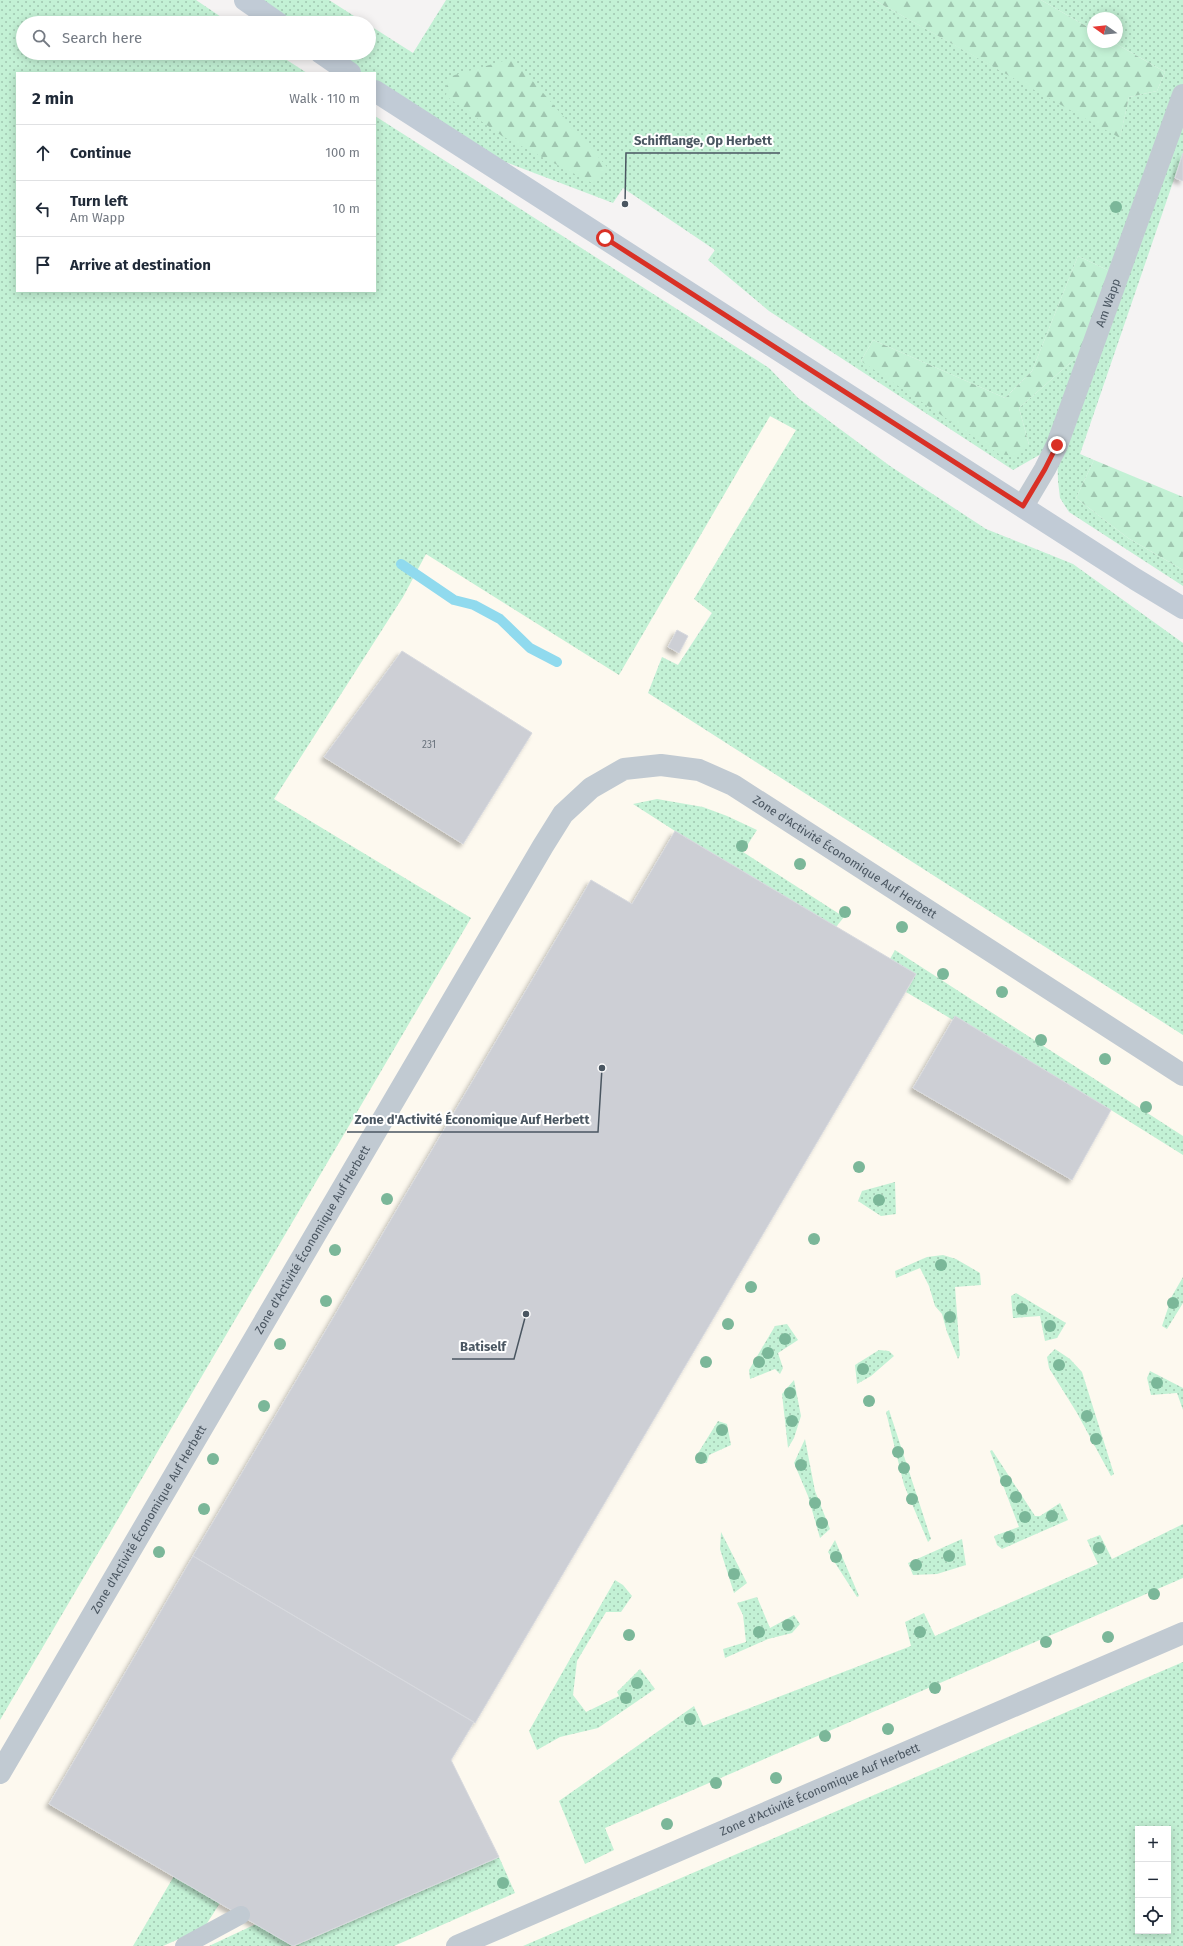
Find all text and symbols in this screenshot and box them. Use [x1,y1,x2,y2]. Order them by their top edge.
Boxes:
north arrow [1087,12,1123,48]
search box [16,16,376,60]
icon: search [30,27,52,49]
text: Search here [62,29,142,47]
text: 2 min [32,88,74,109]
text: Walk · 110 m [289,91,360,106]
callout: Schifflange, Op Herbett [626,128,780,153]
text: Schifflange, Op Herbett [634,133,773,148]
icon: ahead [32,142,54,164]
text: Continue [70,144,131,162]
text: 100 m [325,145,360,160]
text: Turn left [70,192,128,210]
icon: left [32,198,54,220]
text: 10 m [333,201,360,216]
text: Am Wapp [70,210,125,225]
route start [596,229,614,247]
icon: arrive [32,254,54,276]
text: Arrive at destination [70,256,211,274]
street label: Am Wapp [1093,277,1123,329]
route end [1048,436,1066,454]
house number: 231 [422,739,436,751]
street label: Zone d'Activité Économique Auf Herbett [750,793,940,922]
callout: Zone d'Activité Économique Auf Herbett [347,1107,598,1132]
text: Zone d'Activité Économique Auf Herbett [355,1111,590,1127]
street label: Zone d'Activité Économique Auf Herbett [252,1142,373,1336]
callout: Batiself [452,1334,514,1359]
text: Batiself [460,1339,507,1354]
street label: Zone d'Activité Économique Auf Herbett [88,1422,210,1616]
street label: Zone d'Activité Économique Auf Herbett [718,1740,922,1839]
map controls [1135,1826,1171,1934]
button: + [1135,1826,1171,1862]
button: − [1135,1862,1171,1898]
button: locate [1135,1898,1171,1934]

